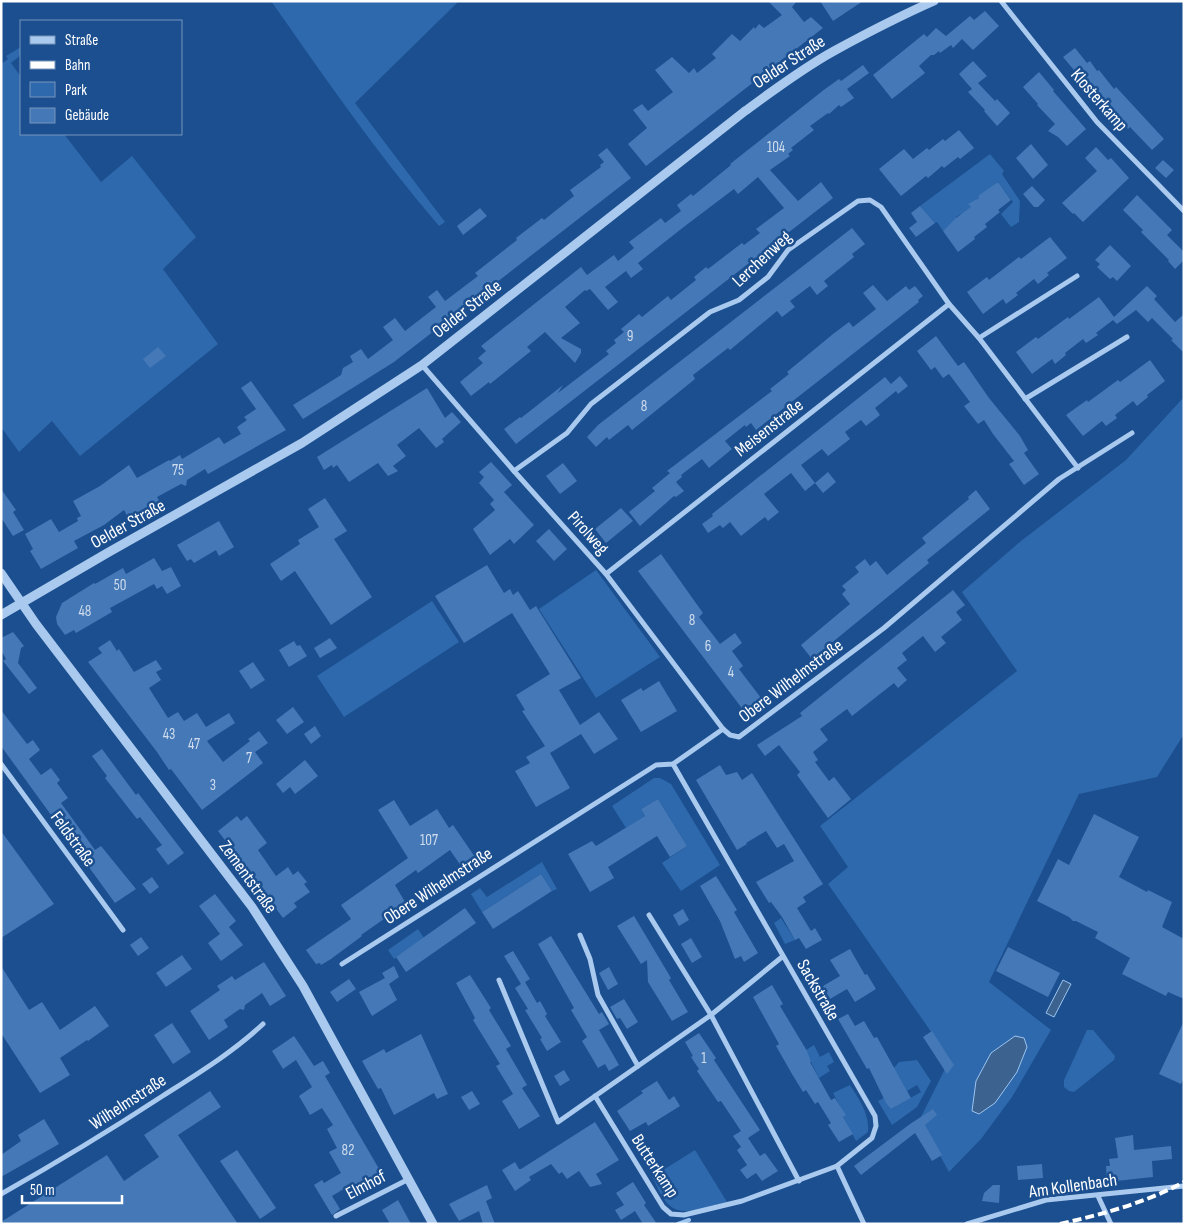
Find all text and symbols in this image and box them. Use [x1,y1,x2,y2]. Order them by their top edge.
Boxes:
legend [20,20,182,135]
text: Straße [65,31,98,50]
street label: Oelder Straße [749,31,829,93]
text: Bahn [65,56,90,75]
street label: Klosterkamp [1066,64,1132,136]
text: Park [65,81,87,100]
text: Gebäude [65,106,109,125]
house number: 104 [767,138,785,157]
street label: Lerchenweg [728,226,796,292]
street label: Oelder Straße [428,275,506,343]
house number: 9 [627,327,633,346]
street label: Meisenstraße [731,395,807,461]
house number: 8 [641,397,647,416]
house number: 75 [172,461,184,480]
street label: Oelder Straße [87,495,169,553]
street label: Pirolweg [563,507,613,559]
house number: 50 [114,576,126,595]
house number: 48 [79,602,91,621]
house number: 8 [689,611,695,630]
street label: Obere Wilhelmstraße [735,635,847,727]
house number: 6 [705,637,711,656]
house number: 4 [728,663,734,682]
house number: 43 [163,725,175,744]
house number: 47 [188,735,200,754]
house number: 7 [246,749,252,768]
house number: 3 [210,776,216,795]
street label: Feldstraße [46,807,100,871]
house number: 107 [420,831,438,850]
street label: Zementstraße [215,836,281,918]
street label: Obere Wilhelmstraße [380,843,496,929]
street label: Sackstraße [792,956,844,1024]
house number: 1 [701,1049,707,1068]
street label: Wilhelmstraße [86,1070,170,1134]
street label: Butterkamp [627,1130,683,1202]
house number: 82 [342,1141,354,1160]
street label: Elmhof [342,1165,390,1204]
street label: Am Kollenbach [1027,1169,1118,1203]
scale bar [22,1172,122,1204]
text: 50 m [30,1181,55,1200]

